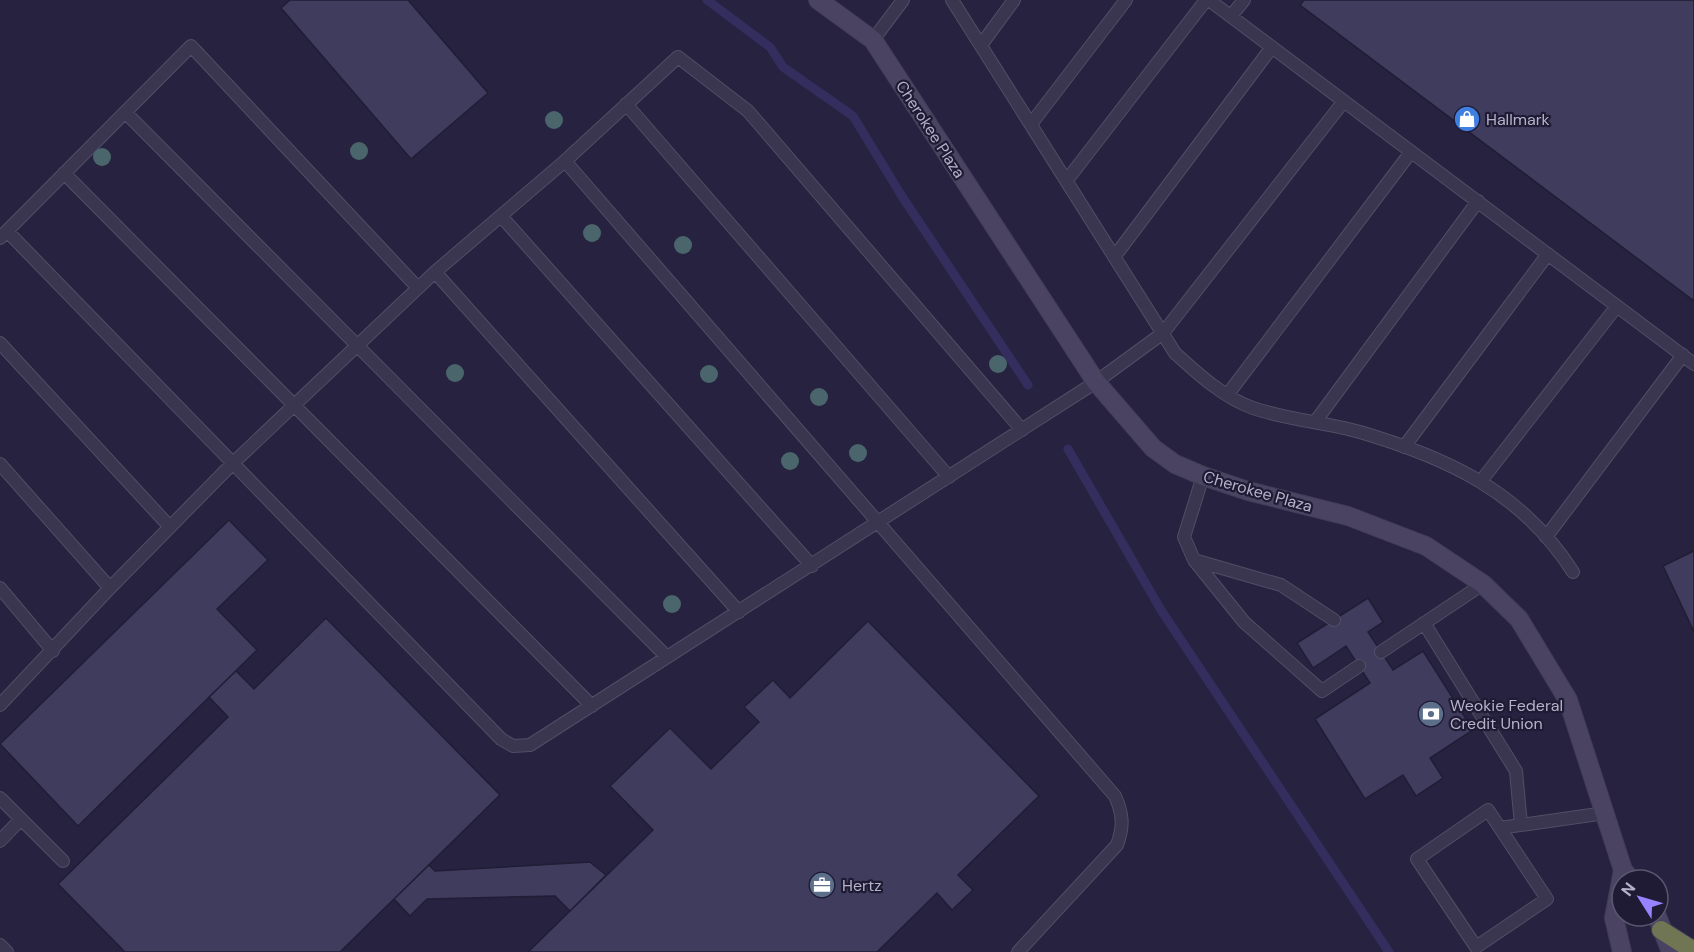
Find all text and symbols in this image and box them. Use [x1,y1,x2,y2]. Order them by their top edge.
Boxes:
street label: Cherokee Plaza [891,76,970,182]
shop icon: Hallmark [1452,104,1482,134]
place label: Hallmark [1486,109,1550,130]
street label: Cherokee Plaza [1201,466,1315,517]
place label: Weokie Federal Credit Union [1450,695,1563,734]
bank icon: Weokie Federal Credit Union [1416,699,1446,729]
north arrow [1610,868,1670,928]
office icon: Hertz [807,870,837,900]
place label: Hertz [842,875,882,896]
text: N [1617,878,1640,900]

